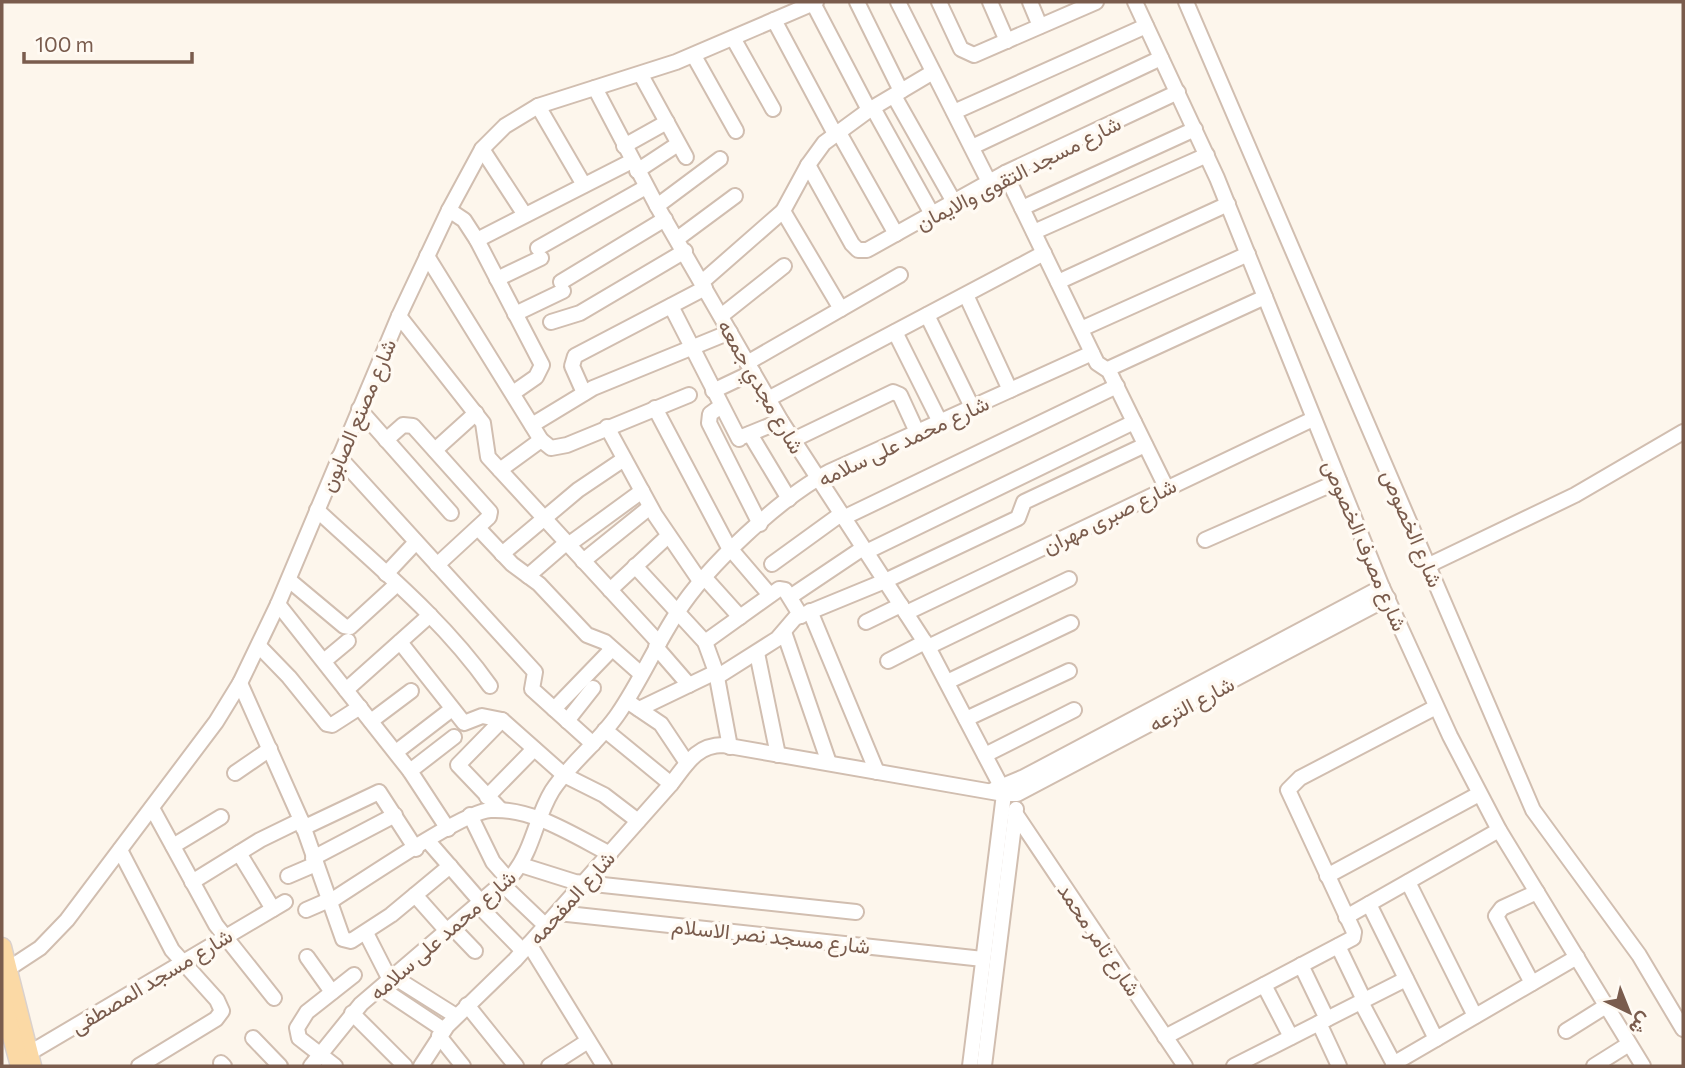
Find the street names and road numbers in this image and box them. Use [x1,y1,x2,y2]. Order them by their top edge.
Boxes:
street label: شارع مسجد التقوى والايمان [911,109,1126,237]
street label: شارع مجدي جمعه [708,314,811,461]
street label: شارع مصنع الصابون [314,335,403,496]
street label: شارع محمد على سلامه [814,389,994,493]
street label: شارع مصرف الخصوص [1316,456,1413,635]
street label: شارع الخصوص [1374,466,1449,592]
street label: شارع صبرى مهران [1038,472,1181,561]
street label: شارع الترعه [1144,670,1239,739]
street label: شارع المفحمه [523,845,622,951]
street label: شارع محمد على سلامه [364,864,522,1007]
street label: شارع تامر محمد [1051,878,1147,1002]
street label: شارع مسجد نصر الاسلام [670,912,871,961]
street label: شارع مسجد المصطفى [66,922,238,1041]

